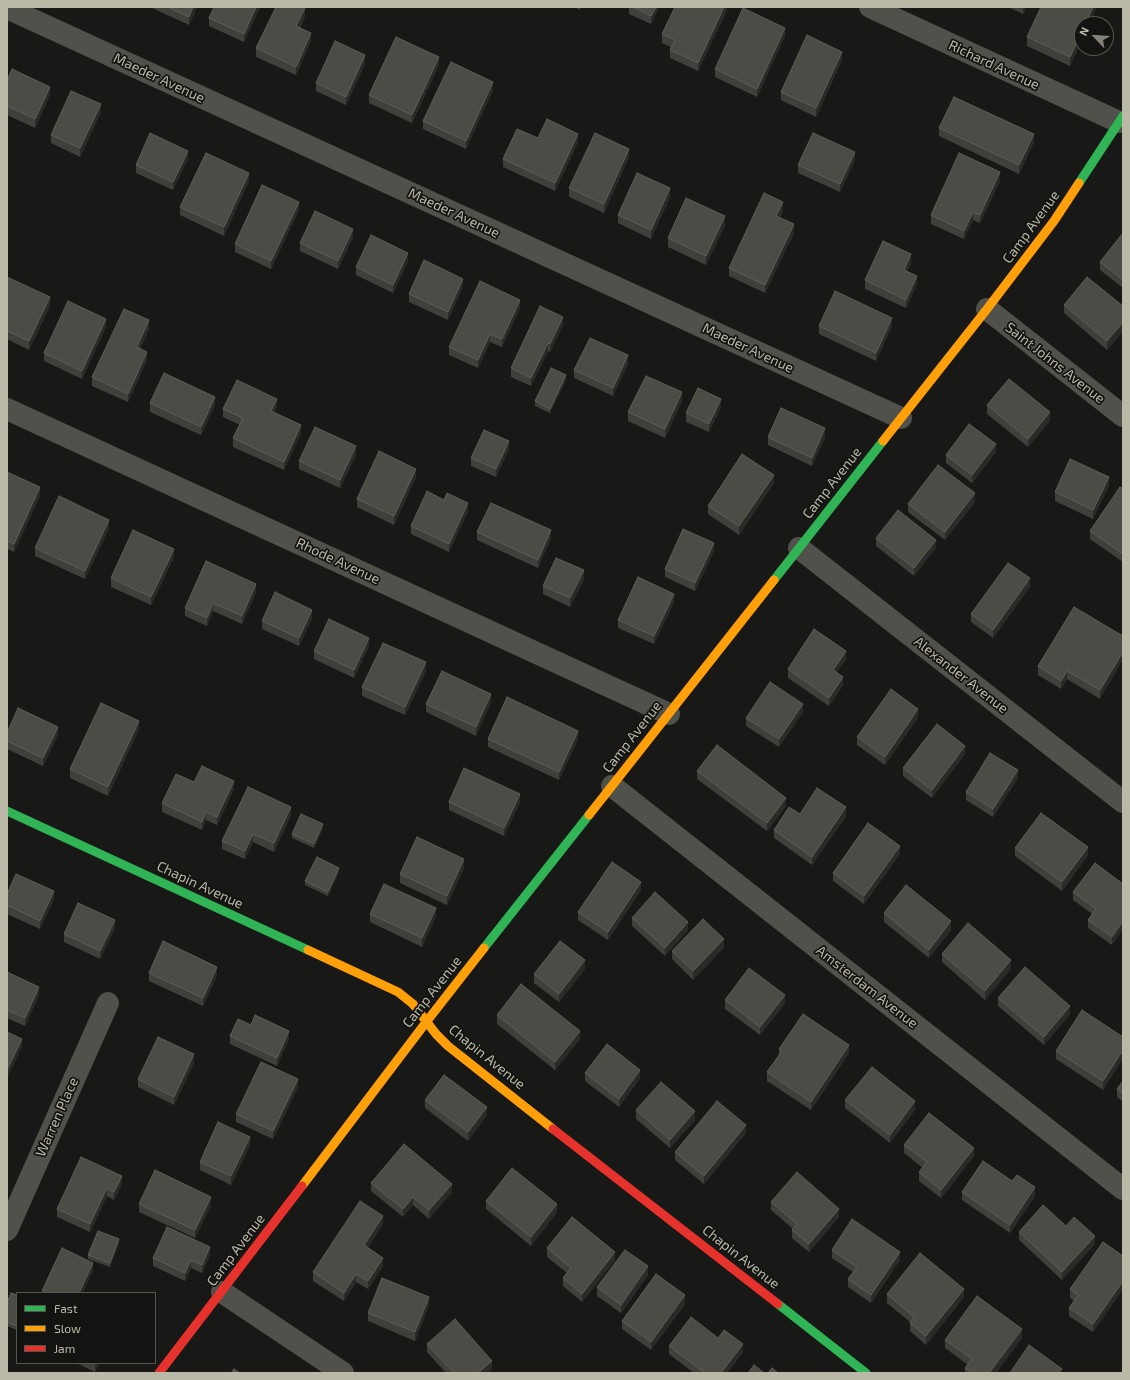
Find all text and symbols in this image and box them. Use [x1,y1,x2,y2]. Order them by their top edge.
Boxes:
north arrow [1074,16,1114,56]
text: N [1076,25,1091,37]
street label: Richard Avenue [946,37,1042,93]
street label: Maeder Avenue [111,50,207,106]
street label: Maeder Avenue [406,185,502,241]
street label: Camp Avenue [999,187,1063,267]
street label: Saint Johns Avenue [1002,319,1108,407]
street label: Maeder Avenue [700,320,796,376]
street label: Camp Avenue [799,444,865,522]
street label: Rhode Avenue [294,534,382,588]
street label: Alexander Avenue [911,633,1011,717]
street label: Camp Avenue [599,698,665,776]
street label: Chapin Avenue [154,858,246,912]
street label: Amsterdam Avenue [813,942,921,1032]
street label: Camp Avenue [399,953,465,1031]
street label: Chapin Avenue [445,1021,529,1093]
street label: Warren Place [32,1075,82,1159]
street label: Camp Avenue [203,1211,269,1289]
street label: Chapin Avenue [699,1222,783,1292]
legend [16,1292,156,1364]
text: Fast [54,1301,77,1315]
text: Slow [54,1321,81,1335]
text: Jam [54,1341,75,1355]

